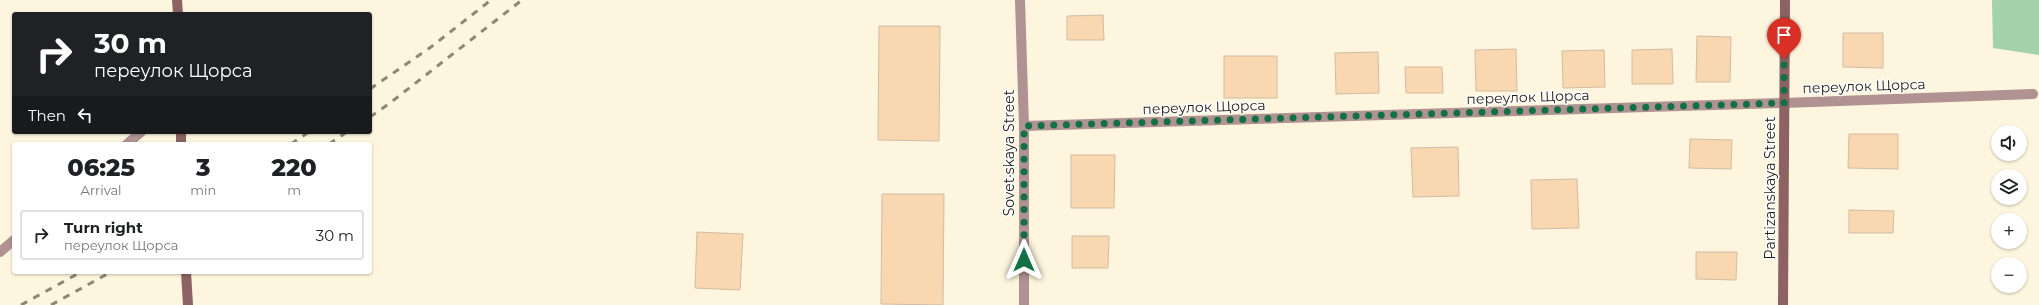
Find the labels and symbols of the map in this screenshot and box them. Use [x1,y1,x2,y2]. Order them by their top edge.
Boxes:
pin [1767,18,1801,59]
street label: переулок Щорса [1802,75,1926,97]
street label: переулок Щорса [1466,86,1590,108]
street label: Sovet·skaya Street [1000,89,1018,216]
street label: переулок Щорса [1142,96,1266,118]
street label: Partizanskaya Street [1761,116,1779,259]
position arrow [1003,239,1045,281]

